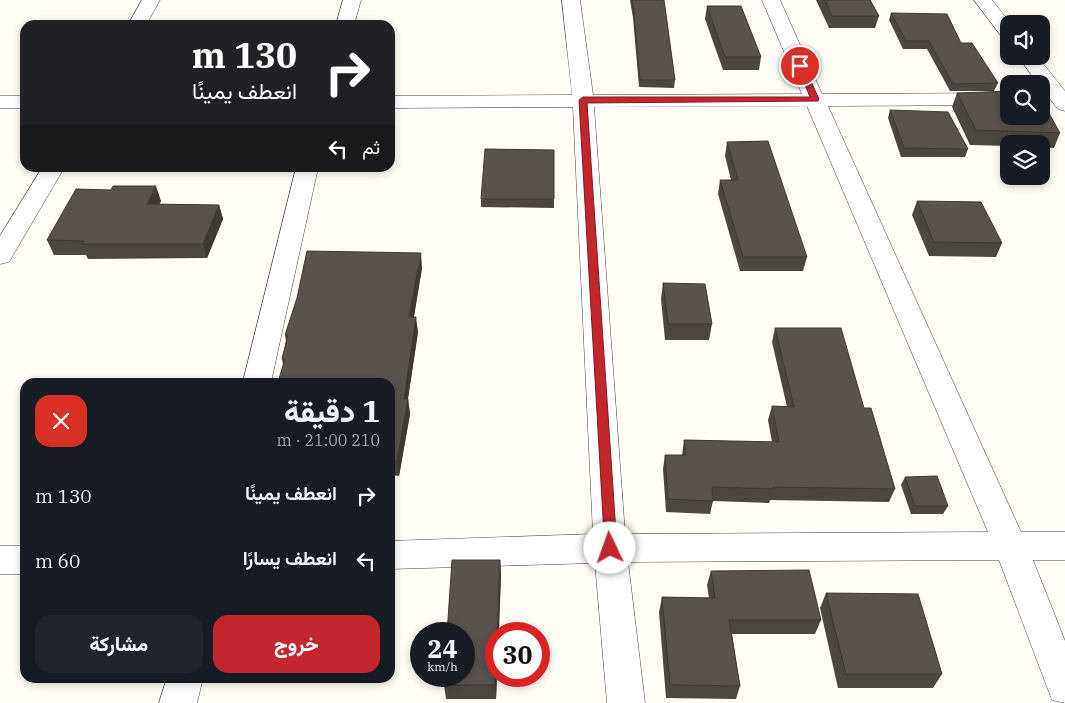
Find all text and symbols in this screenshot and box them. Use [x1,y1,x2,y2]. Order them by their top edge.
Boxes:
map controls [1000,15,1050,185]
button: sound [1000,15,1050,65]
text: 130 m [192,32,297,78]
icon: right [315,40,380,105]
pin [779,45,821,87]
icon: arrive [786,52,814,80]
button: search [1000,75,1050,125]
text: انعطف يمينًا [192,76,297,105]
icon: left [324,135,352,163]
text: ثم [362,135,380,159]
button: layers [1000,135,1050,185]
text: 1 دقيقة [284,391,380,430]
button: close [35,395,87,447]
text: 210 m · 21:00 [277,430,380,450]
text: انعطف يمينًا [245,481,337,505]
icon: right [352,482,380,510]
text: 130 m [35,484,92,508]
position arrow [583,521,635,573]
text: انعطف يسارًا [243,546,337,570]
icon: left [352,547,380,575]
text: 60 m [35,549,80,573]
button: مشاركة [35,615,203,673]
button: خروج [213,615,380,673]
speed limit sign: 30 [485,622,550,687]
text: 24 [427,632,458,665]
text: km/h [427,659,458,674]

